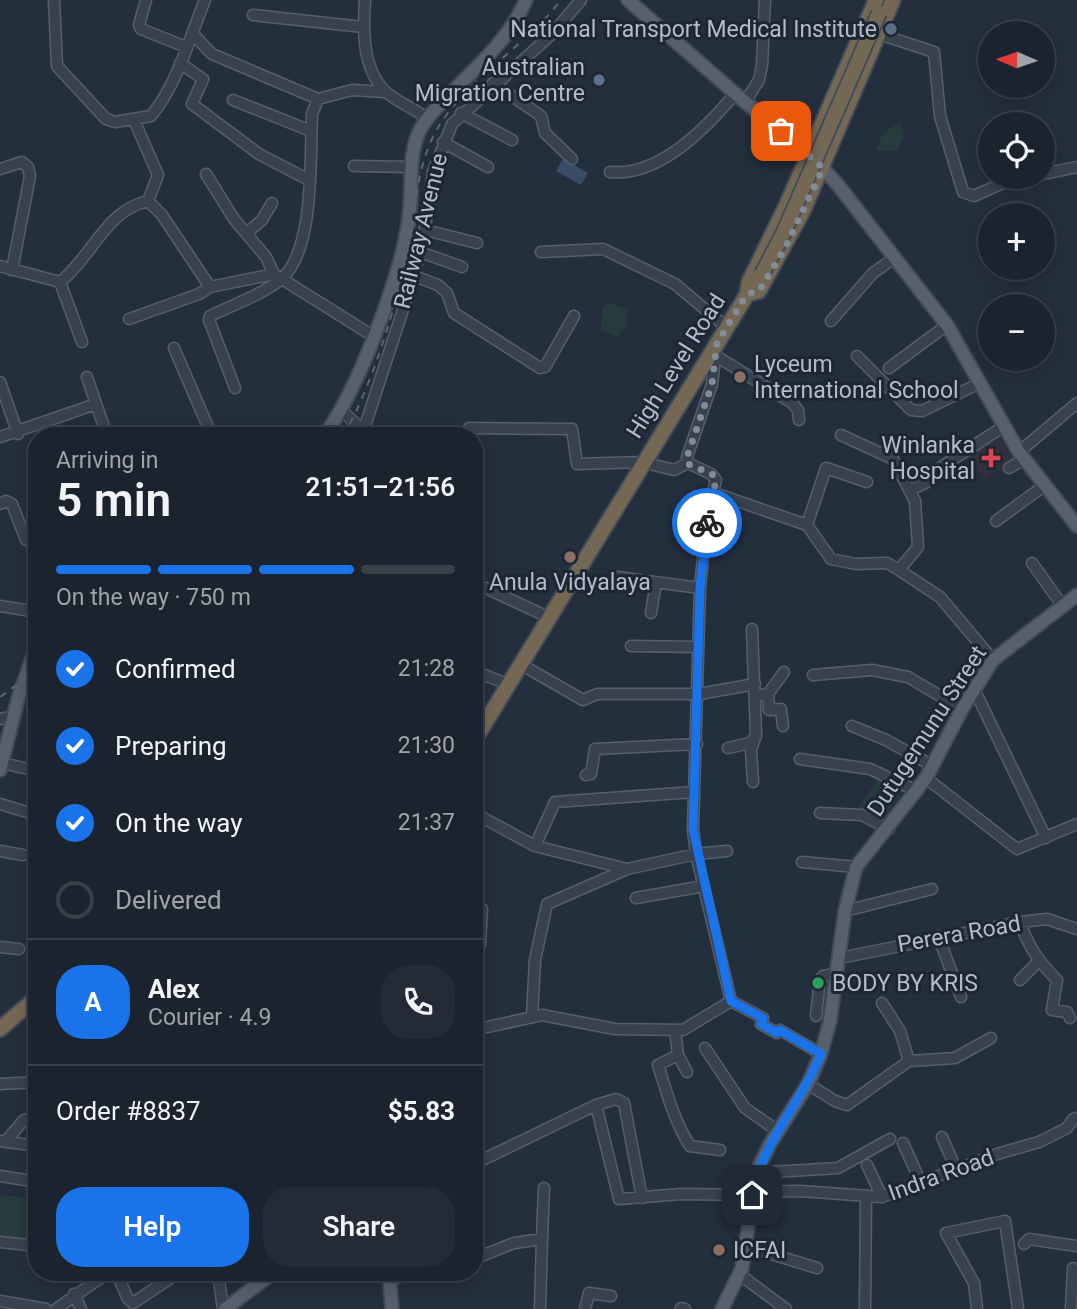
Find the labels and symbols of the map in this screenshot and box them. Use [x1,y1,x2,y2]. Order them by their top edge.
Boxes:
place label: National Transport Medical Institute [510,16,877,43]
marker: National Transport Medical Institute [883,21,899,37]
north arrow [978,21,1055,98]
place label: Australian Migration Centre [415,54,585,107]
marker: Australian Migration Centre [591,72,607,88]
pin [751,101,811,161]
street label: Railway Avenue [389,150,453,312]
street label: High Level Road [621,289,731,443]
place label: Lyceum International School [754,351,959,404]
marker: Lyceum International School [732,369,748,385]
place label: Winlanka Hospital [881,432,975,485]
marker: Winlanka Hospital [981,448,1001,468]
courier [672,488,742,558]
marker: Anula Vidyalaya [562,549,578,565]
place label: Anula Vidyalaya [489,569,651,596]
street label: Dutugemunu Street [862,641,992,821]
street label: Perera Road [895,910,1023,958]
place label: BODY BY KRIS [832,970,978,997]
marker: BODY BY KRIS [810,975,826,991]
street label: Indra Road [885,1143,997,1207]
pin [722,1165,782,1225]
place label: ICFAI [733,1237,786,1264]
marker: ICFAI [711,1242,727,1258]

